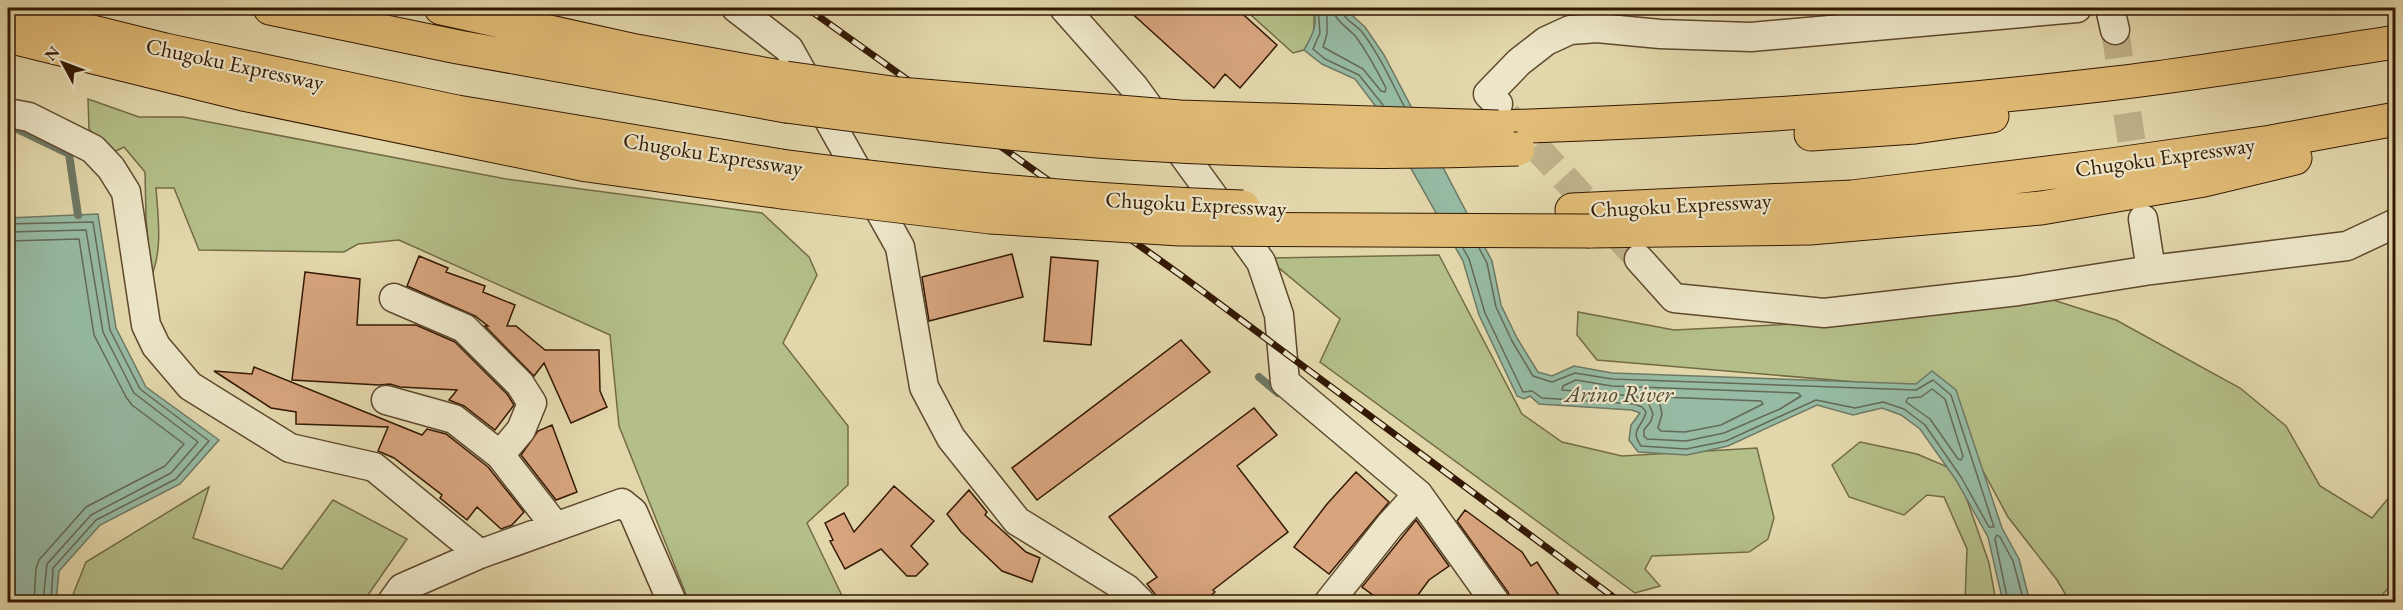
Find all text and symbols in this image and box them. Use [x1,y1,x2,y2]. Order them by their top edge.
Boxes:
street label: Chugoku Expressway [143,31,327,97]
north arrow [33,33,93,93]
text: N [40,42,64,65]
street label: Chugoku Expressway [621,125,805,183]
street label: Chugoku Expressway [2073,130,2257,184]
street label: Chugoku Expressway [1105,185,1288,223]
street label: Chugoku Expressway [1590,186,1773,224]
water label: Arino River [1563,378,1675,409]

